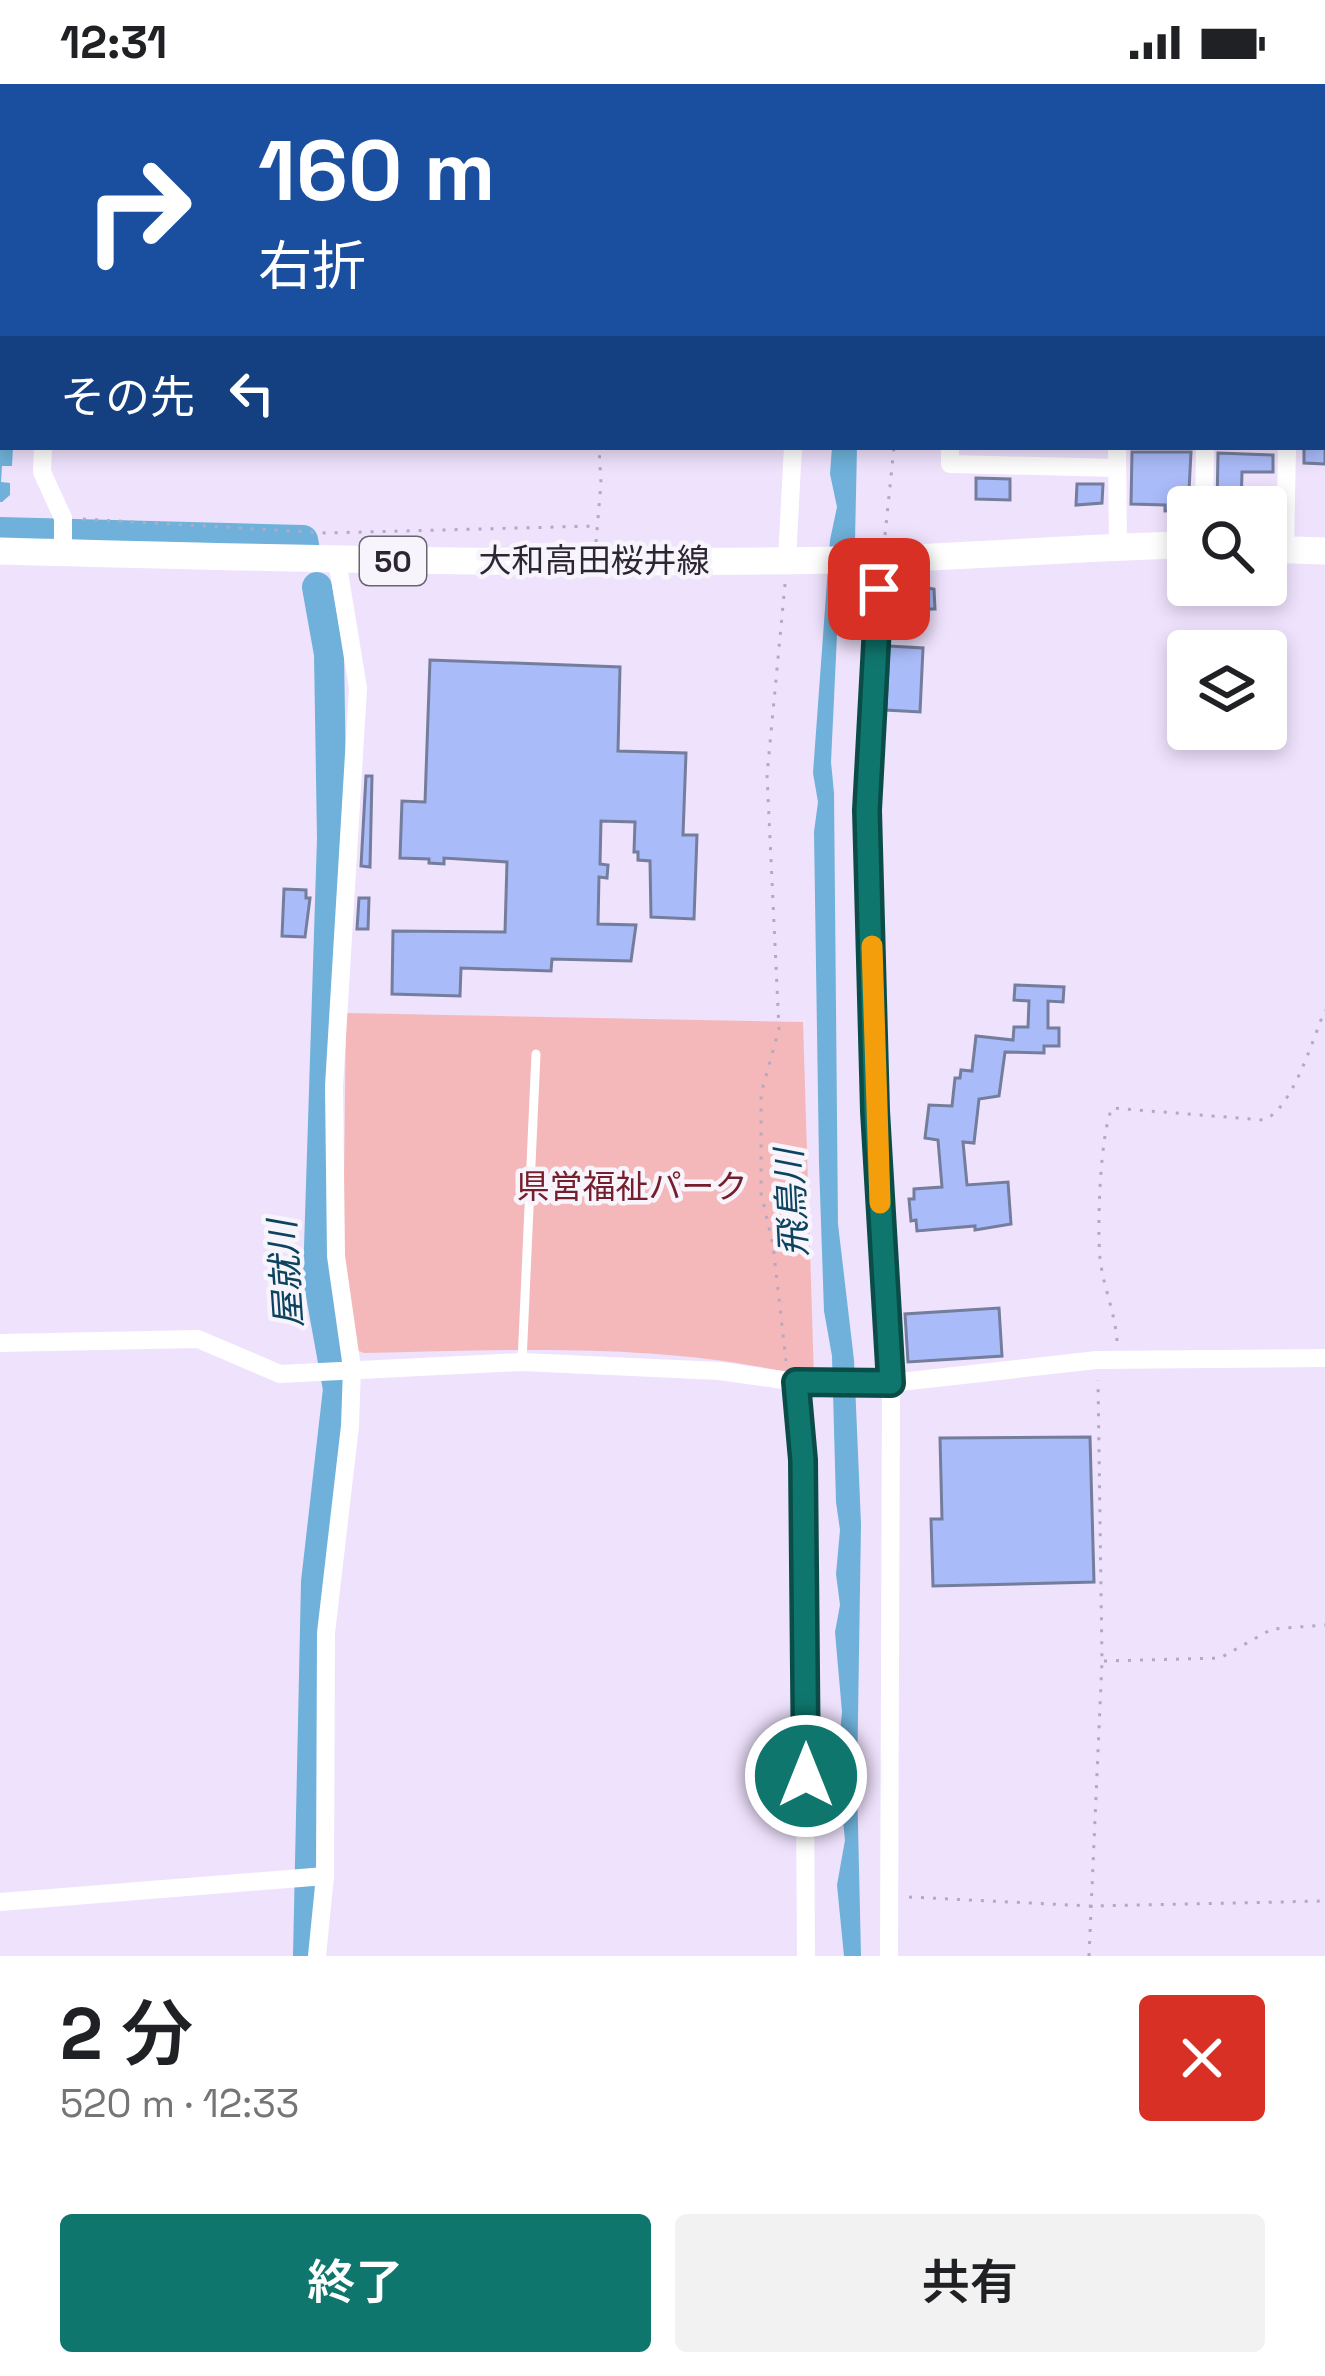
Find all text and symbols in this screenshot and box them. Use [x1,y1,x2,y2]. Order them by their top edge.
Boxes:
text: 12:31 [60,14,167,71]
text: 160 m [258,117,495,225]
icon: right [60,132,216,288]
text: 右折 [258,232,366,301]
icon: left [219,360,285,426]
text: その先 [60,369,195,426]
map controls [1167,486,1287,750]
button: search [1167,486,1287,606]
road number: 50 [360,537,426,585]
pin [828,538,930,640]
street label: 大和高田桜井線 [479,540,710,582]
icon: arrive [846,556,912,622]
button: layers [1167,630,1287,750]
water label: 飛鳥川 [766,1144,818,1258]
park label: 県営福祉パーク [517,1166,748,1208]
water label: 屋就川 [259,1215,313,1329]
position arrow [743,1713,869,1839]
text: 2 分 [60,1988,193,2080]
button: close [1139,1995,1265,2121]
text: 520 m · 12:33 [60,2079,299,2128]
button: 終了 [60,2214,651,2352]
button: 共有 [675,2214,1265,2352]

